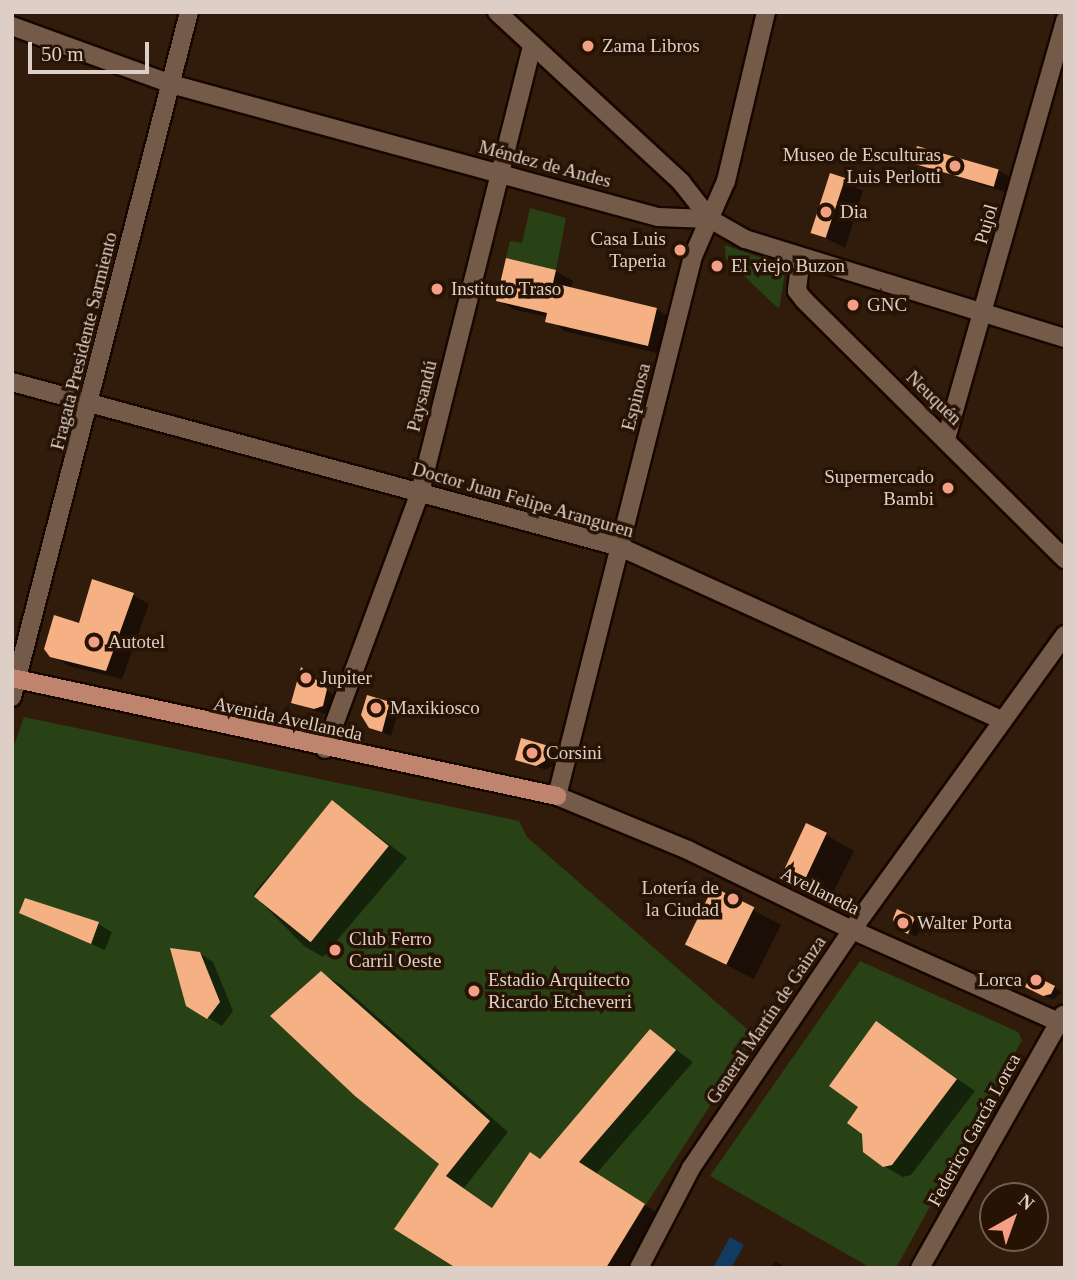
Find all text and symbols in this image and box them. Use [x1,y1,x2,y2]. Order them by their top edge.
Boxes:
scale bar [32,28,152,72]
place label: Zama Libros [602,35,700,57]
marker: Zama Libros [580,38,596,54]
text: 50 m [41,42,84,66]
street label: Méndez de Andes [476,135,614,193]
place label: Museo de Esculturas Luis Perlotti [783,144,941,188]
marker: Museo de Esculturas Luis Perlotti [947,158,963,174]
place label: Dia [840,201,867,223]
street label: Pujol [970,202,1002,246]
marker: Dia [818,204,834,220]
place label: Casa Luis Taperia [591,228,666,272]
street label: Fragata Presidente Sarmiento [46,230,122,452]
marker: Casa Luis Taperia [672,242,688,258]
place label: El viejo Buzon [731,255,845,277]
marker: El viejo Buzon [709,258,725,274]
place label: Instituto Traso [451,278,562,300]
marker: Instituto Traso [429,281,445,297]
place label: GNC [867,294,907,316]
marker: GNC [845,297,861,313]
street label: Paysandú [402,358,442,434]
street label: Espinosa [617,361,655,433]
street label: Neuquén [901,366,967,430]
street label: Doctor Juan Felipe Aranguren [409,457,637,543]
place label: Supermercado Bambi [824,466,934,510]
marker: Supermercado Bambi [940,480,956,496]
place label: Autotel [108,631,165,653]
marker: Autotel [86,634,102,650]
place label: Jupiter [320,667,372,689]
marker: Jupiter [298,670,314,686]
street label: Avenida Avellaneda [211,692,365,746]
place label: Maxikiosco [390,697,480,719]
marker: Maxikiosco [368,700,384,716]
place label: Corsini [546,742,602,764]
marker: Corsini [524,745,540,761]
street label: Avellaneda [777,862,863,920]
place label: Lotería de la Ciudad [641,877,719,921]
marker: Lotería de la Ciudad [725,891,741,907]
place label: Walter Porta [917,912,1012,934]
marker: Walter Porta [895,915,911,931]
place label: Club Ferro Carril Oeste [349,928,441,972]
street label: General Martín de Gainza [701,932,831,1108]
marker: Club Ferro Carril Oeste [327,942,343,958]
place label: Estadio Arquitecto Ricardo Etcheverri [488,969,632,1013]
place label: Lorca [978,969,1022,991]
marker: Lorca [1028,972,1044,988]
marker: Estadio Arquitecto Ricardo Etcheverri [466,983,482,999]
street label: Federico García Lorca [923,1050,1025,1210]
north arrow [979,1182,1049,1252]
text: N [1015,1190,1039,1215]

